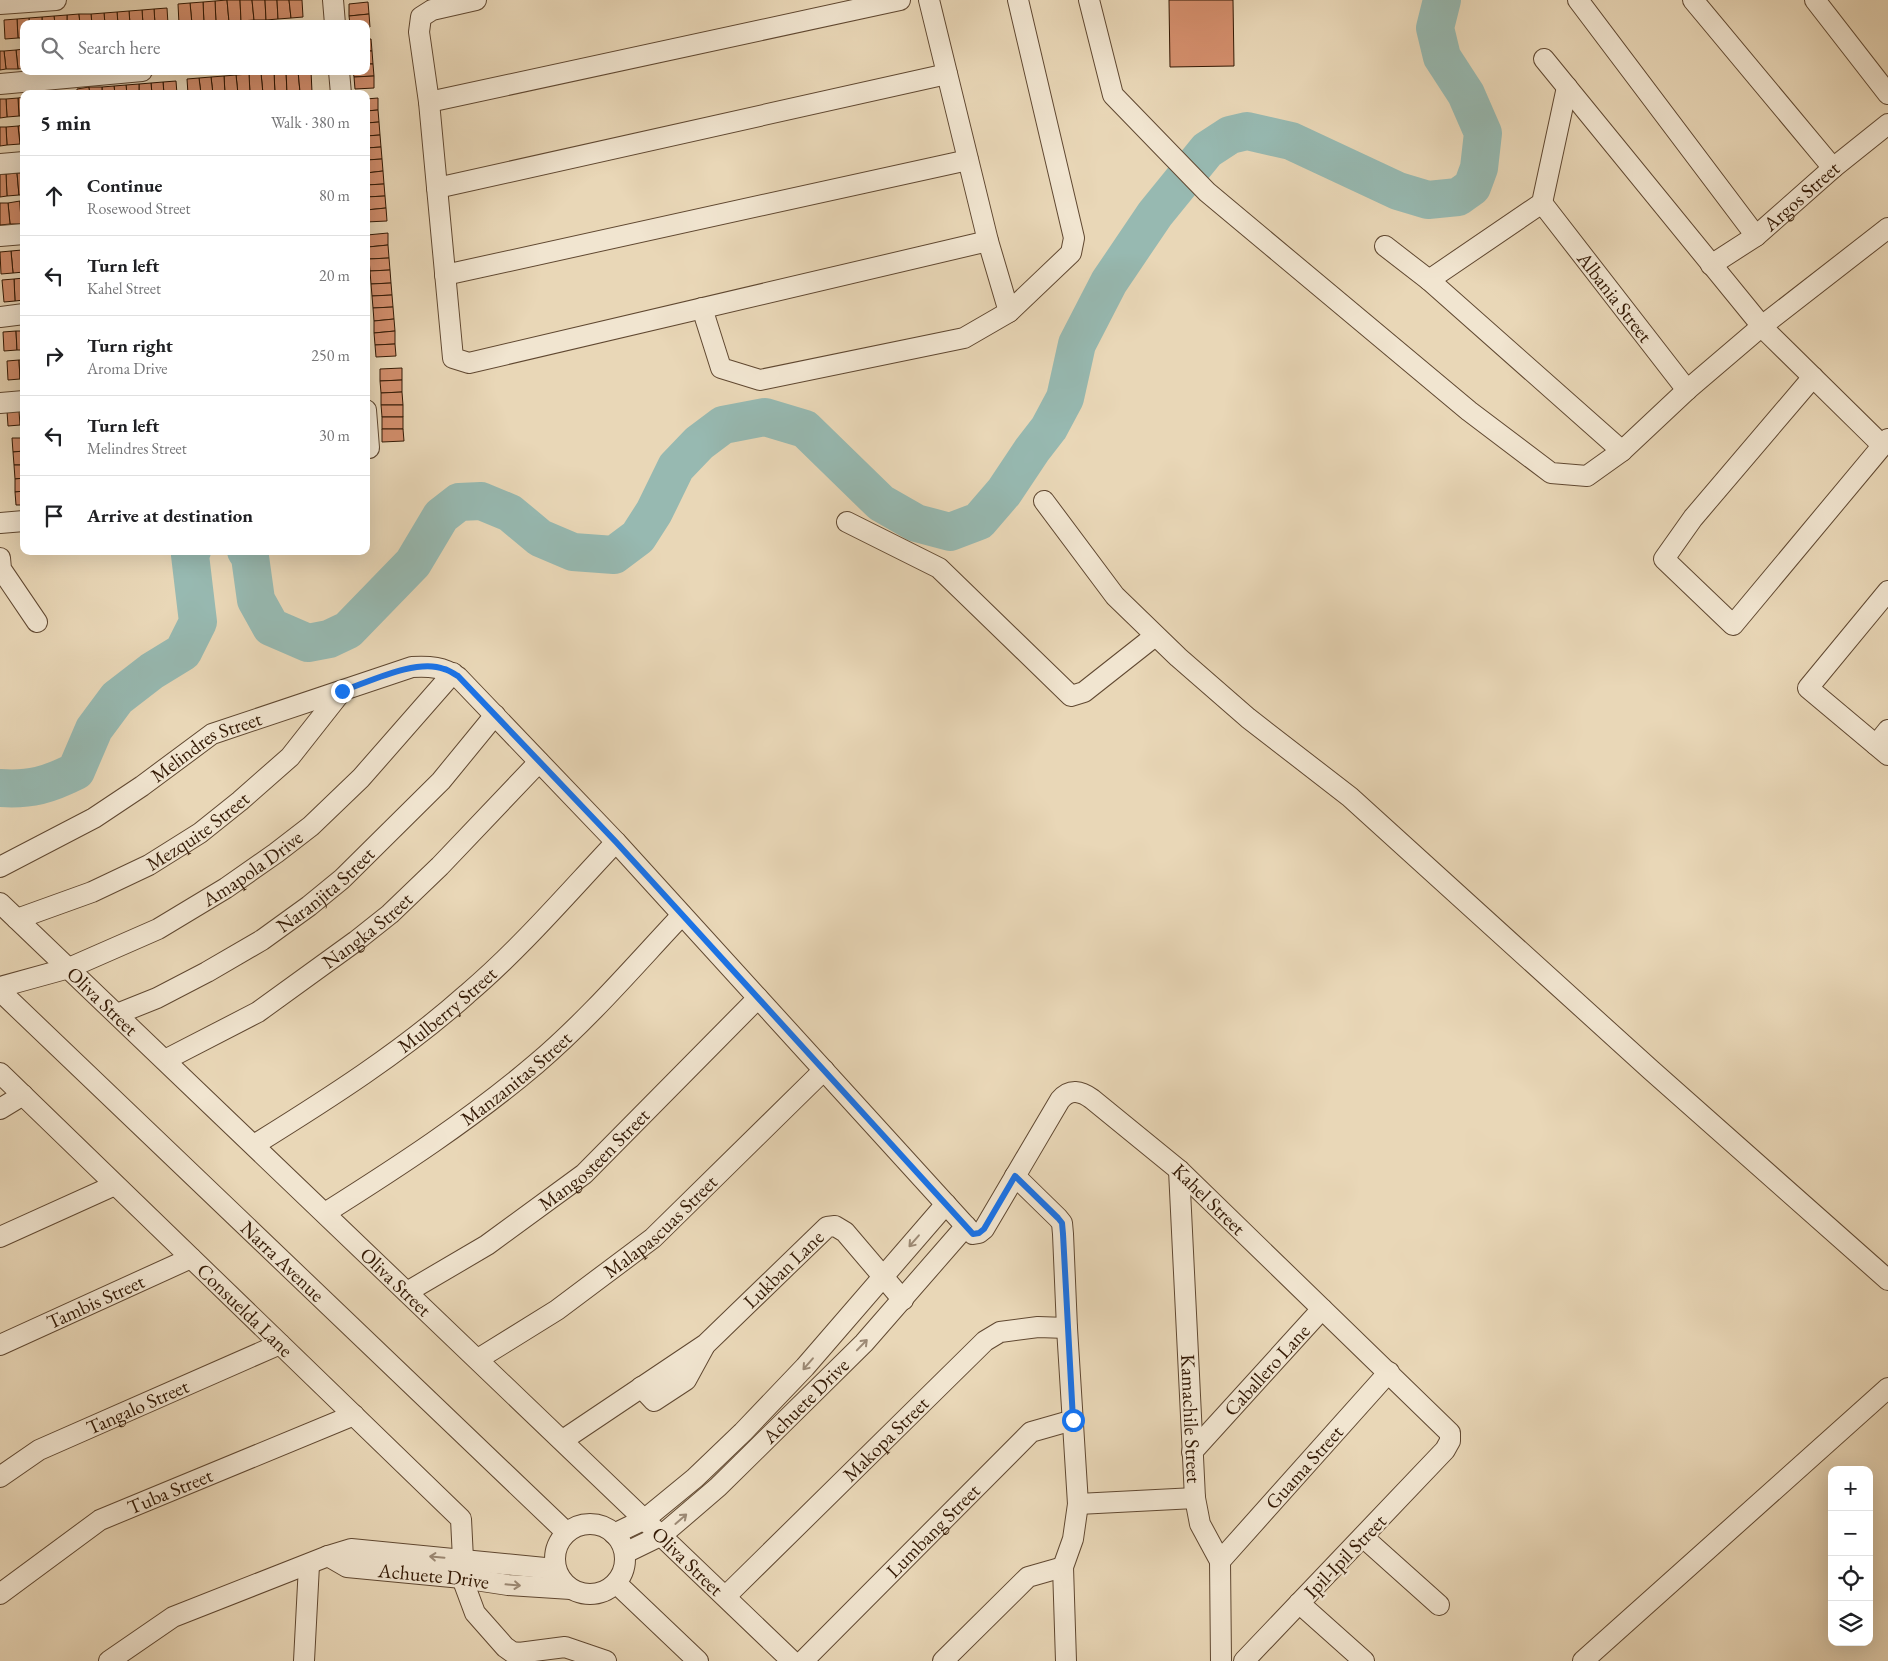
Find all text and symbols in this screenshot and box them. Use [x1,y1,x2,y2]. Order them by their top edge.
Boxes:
search box [20,20,370,75]
icon: search [38,34,66,62]
text: Search here [78,35,160,60]
text: 5 min [40,109,91,136]
text: Walk · 380 m [271,112,350,133]
street label: Argos Street [1757,155,1845,237]
text: Continue [87,173,162,198]
icon: ahead [40,182,68,210]
text: 80 m [319,185,350,206]
text: Rosewood Street [87,198,191,219]
street label: Albania Street [1571,246,1659,348]
text: Turn left [87,253,159,278]
icon: left [40,262,68,290]
text: 20 m [319,265,350,286]
text: Kahel Street [87,278,161,299]
text: Turn right [87,333,173,358]
icon: right [40,342,68,370]
text: 250 m [311,345,350,366]
text: Aroma Drive [87,358,168,379]
text: Turn left [87,413,159,438]
icon: left [40,422,68,450]
text: 30 m [319,425,350,446]
text: Melindres Street [87,438,187,459]
icon: arrive [40,502,68,530]
text: Arrive at destination [87,503,253,528]
route end [331,680,354,703]
street label: Melindres Street [145,705,266,788]
street label: Mezquite Street [141,785,255,877]
street label: Amapola Drive [196,824,308,913]
street label: Naranjita Street [271,841,381,938]
street label: Nangka Street [317,886,418,974]
street label: Mulberry Street [392,960,503,1059]
street label: Oliva Street [61,961,144,1042]
street label: Manzanitas Street [455,1025,578,1131]
street label: Mangosteen Street [533,1102,655,1216]
street label: Kahel Street [1167,1158,1252,1241]
street label: Malapascuas Street [598,1169,723,1284]
street label: Narra Avenue [235,1215,330,1308]
street label: Lukban Lane [738,1224,829,1314]
one-way arrow [908,1234,920,1247]
street label: Oliva Street [355,1242,438,1323]
street label: Consuelda Lane [191,1257,299,1363]
street label: Tambis Street [43,1268,149,1335]
street label: Caballero Lane [1218,1318,1315,1422]
one-way arrow [855,1340,867,1352]
street label: Achuete Drive [756,1352,855,1450]
street label: Kamachile Street [1175,1354,1207,1485]
one-way arrow [802,1357,814,1370]
street label: Tangalo Street [82,1373,193,1441]
street label: Makopa Street [837,1390,935,1487]
route start [1062,1409,1085,1432]
street label: Guama Street [1259,1419,1349,1515]
street label: Tuba Street [123,1462,217,1520]
map controls [1828,1466,1873,1646]
button: + [1828,1466,1873,1511]
street label: Lumbang Street [880,1477,986,1583]
street label: Ipil-Ipil Street [1298,1508,1392,1604]
button: − [1828,1511,1873,1556]
one-way arrow [675,1513,688,1524]
street label: Oliva Street [646,1521,730,1602]
one-way arrow [429,1552,445,1562]
button: locate [1828,1556,1873,1601]
street label: Achuete Drive [376,1557,491,1595]
one-way arrow [505,1580,521,1590]
button: layers [1828,1601,1873,1646]

